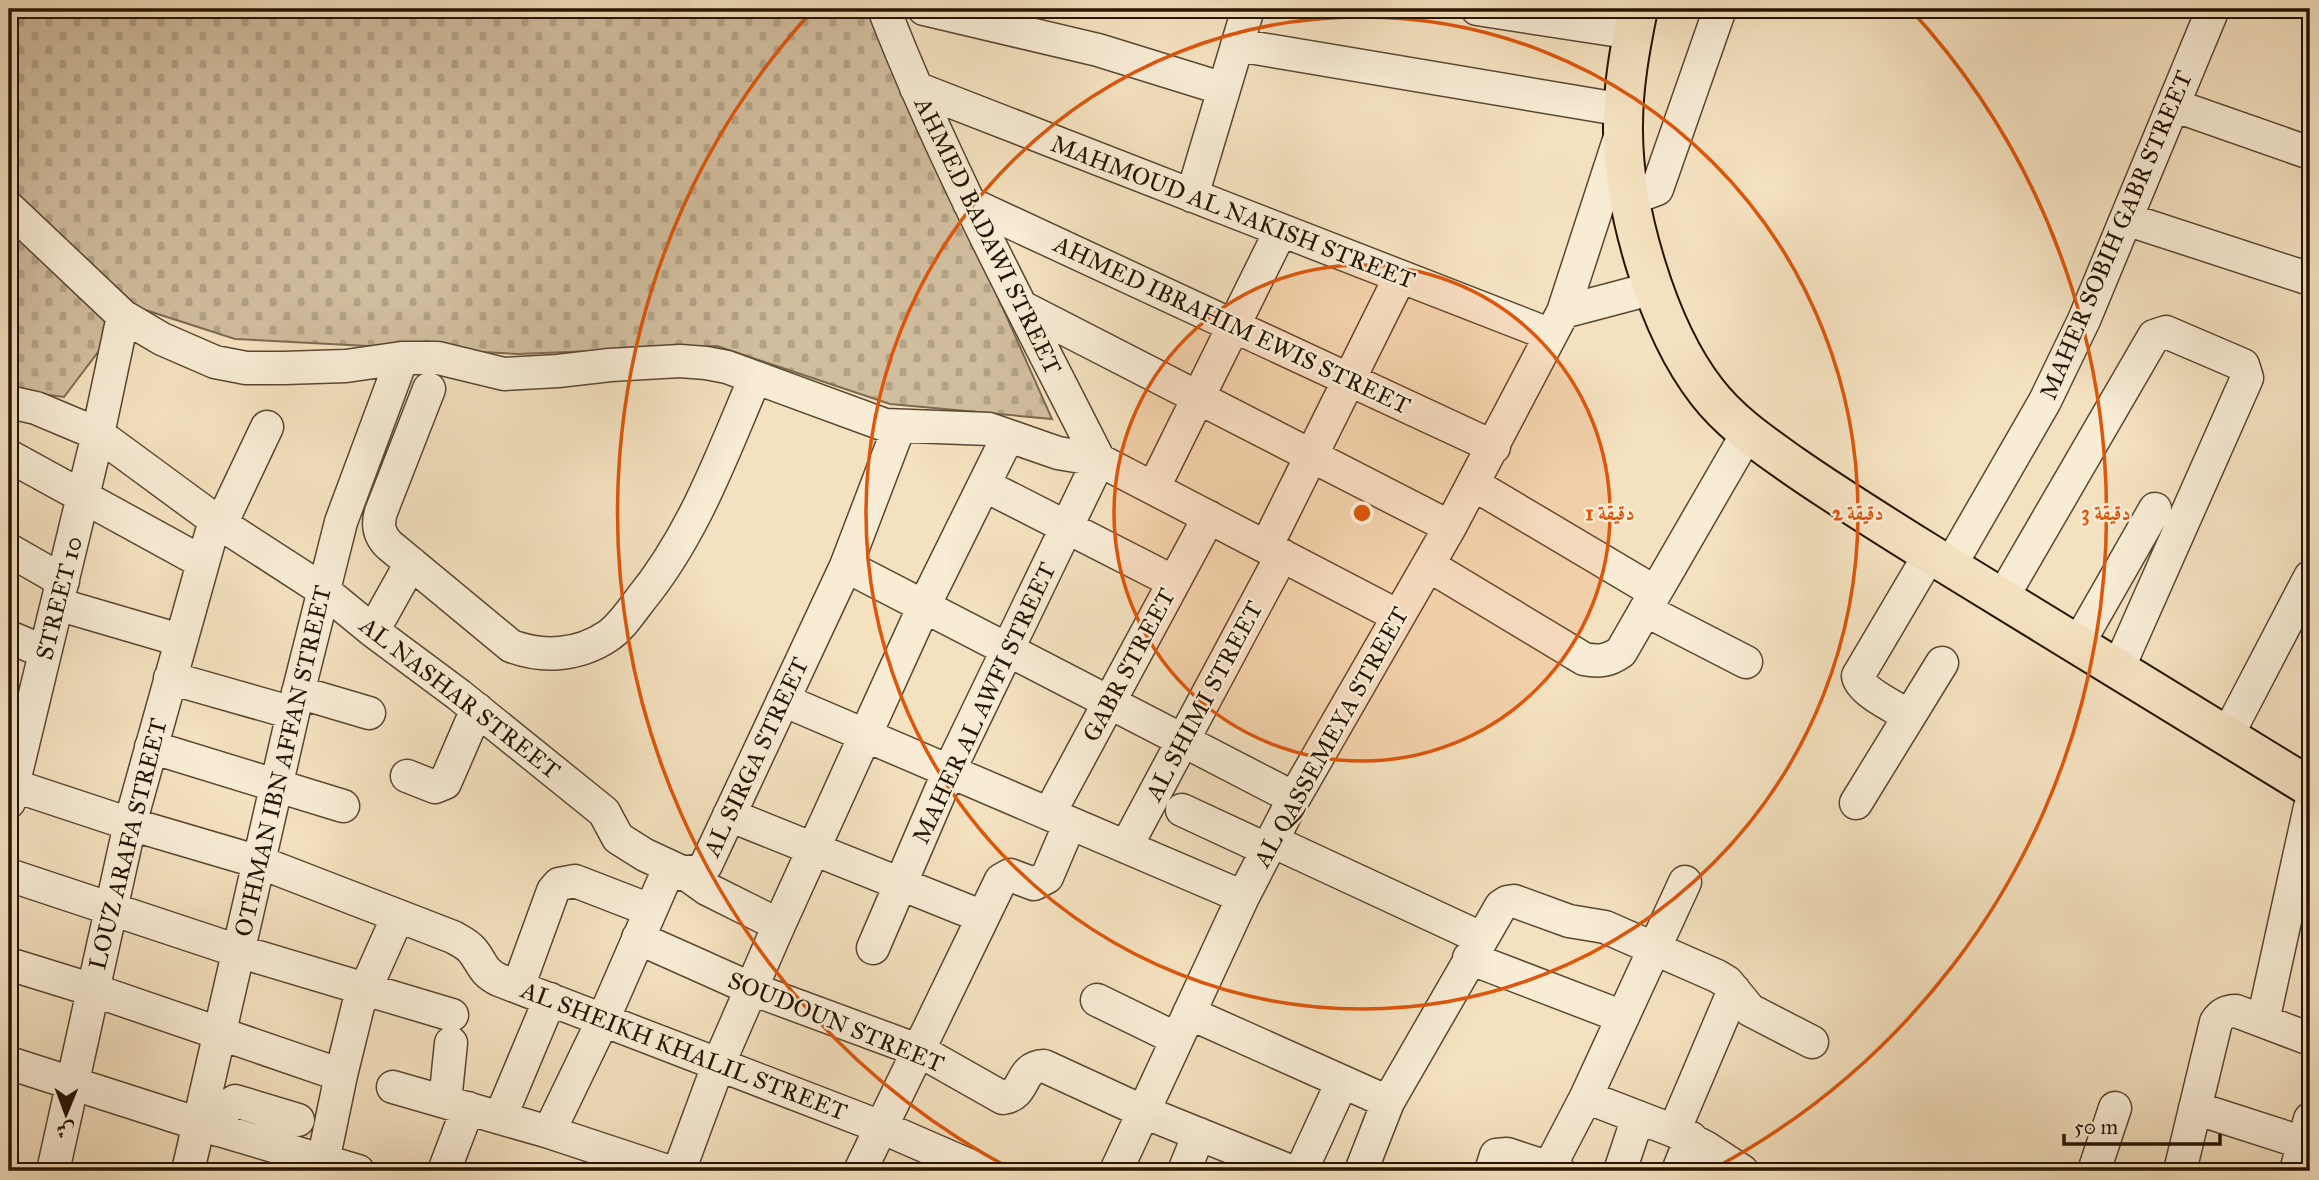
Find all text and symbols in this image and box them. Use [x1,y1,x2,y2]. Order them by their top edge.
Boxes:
street label: MAHER SOBIH GABR STREET [2033,66,2199,404]
street label: AHMED BADAWI STREET [907,92,1068,379]
street label: MAHMOUD AL NAKISH STREET [1047,129,1419,295]
street label: AHMED IBRAHIM EWIS STREET [1048,229,1415,421]
text: 1 دقيقة [1585,500,1635,526]
text: 2 دقيقة [1832,500,1884,526]
text: 3 دقيقة [2081,500,2131,526]
centre of rings [1350,501,1374,525]
street label: STREET 10 [29,533,89,663]
street label: MAHER AL AWFI STREET [906,558,1062,848]
street label: OTHMAN IBN AFFAN STREET [228,582,338,940]
street label: GABR STREET [1076,583,1182,747]
street label: AL SHIMI STREET [1138,596,1269,807]
street label: AL QASSEMEYA STREET [1246,602,1415,873]
street label: AL NASHAR STREET [353,610,566,786]
street label: AL SIRGA STREET [696,653,815,862]
street label: LOUZ ARAFA STREET [82,715,174,973]
street label: SOUDOUN STREET [724,965,948,1079]
street label: AL SHEIKH KHALIL STREET [516,974,851,1127]
north arrow [32,1078,102,1148]
scale bar [2064,1103,2219,1147]
text: 50 m [2074,1114,2119,1140]
text: ش [56,1119,75,1142]

